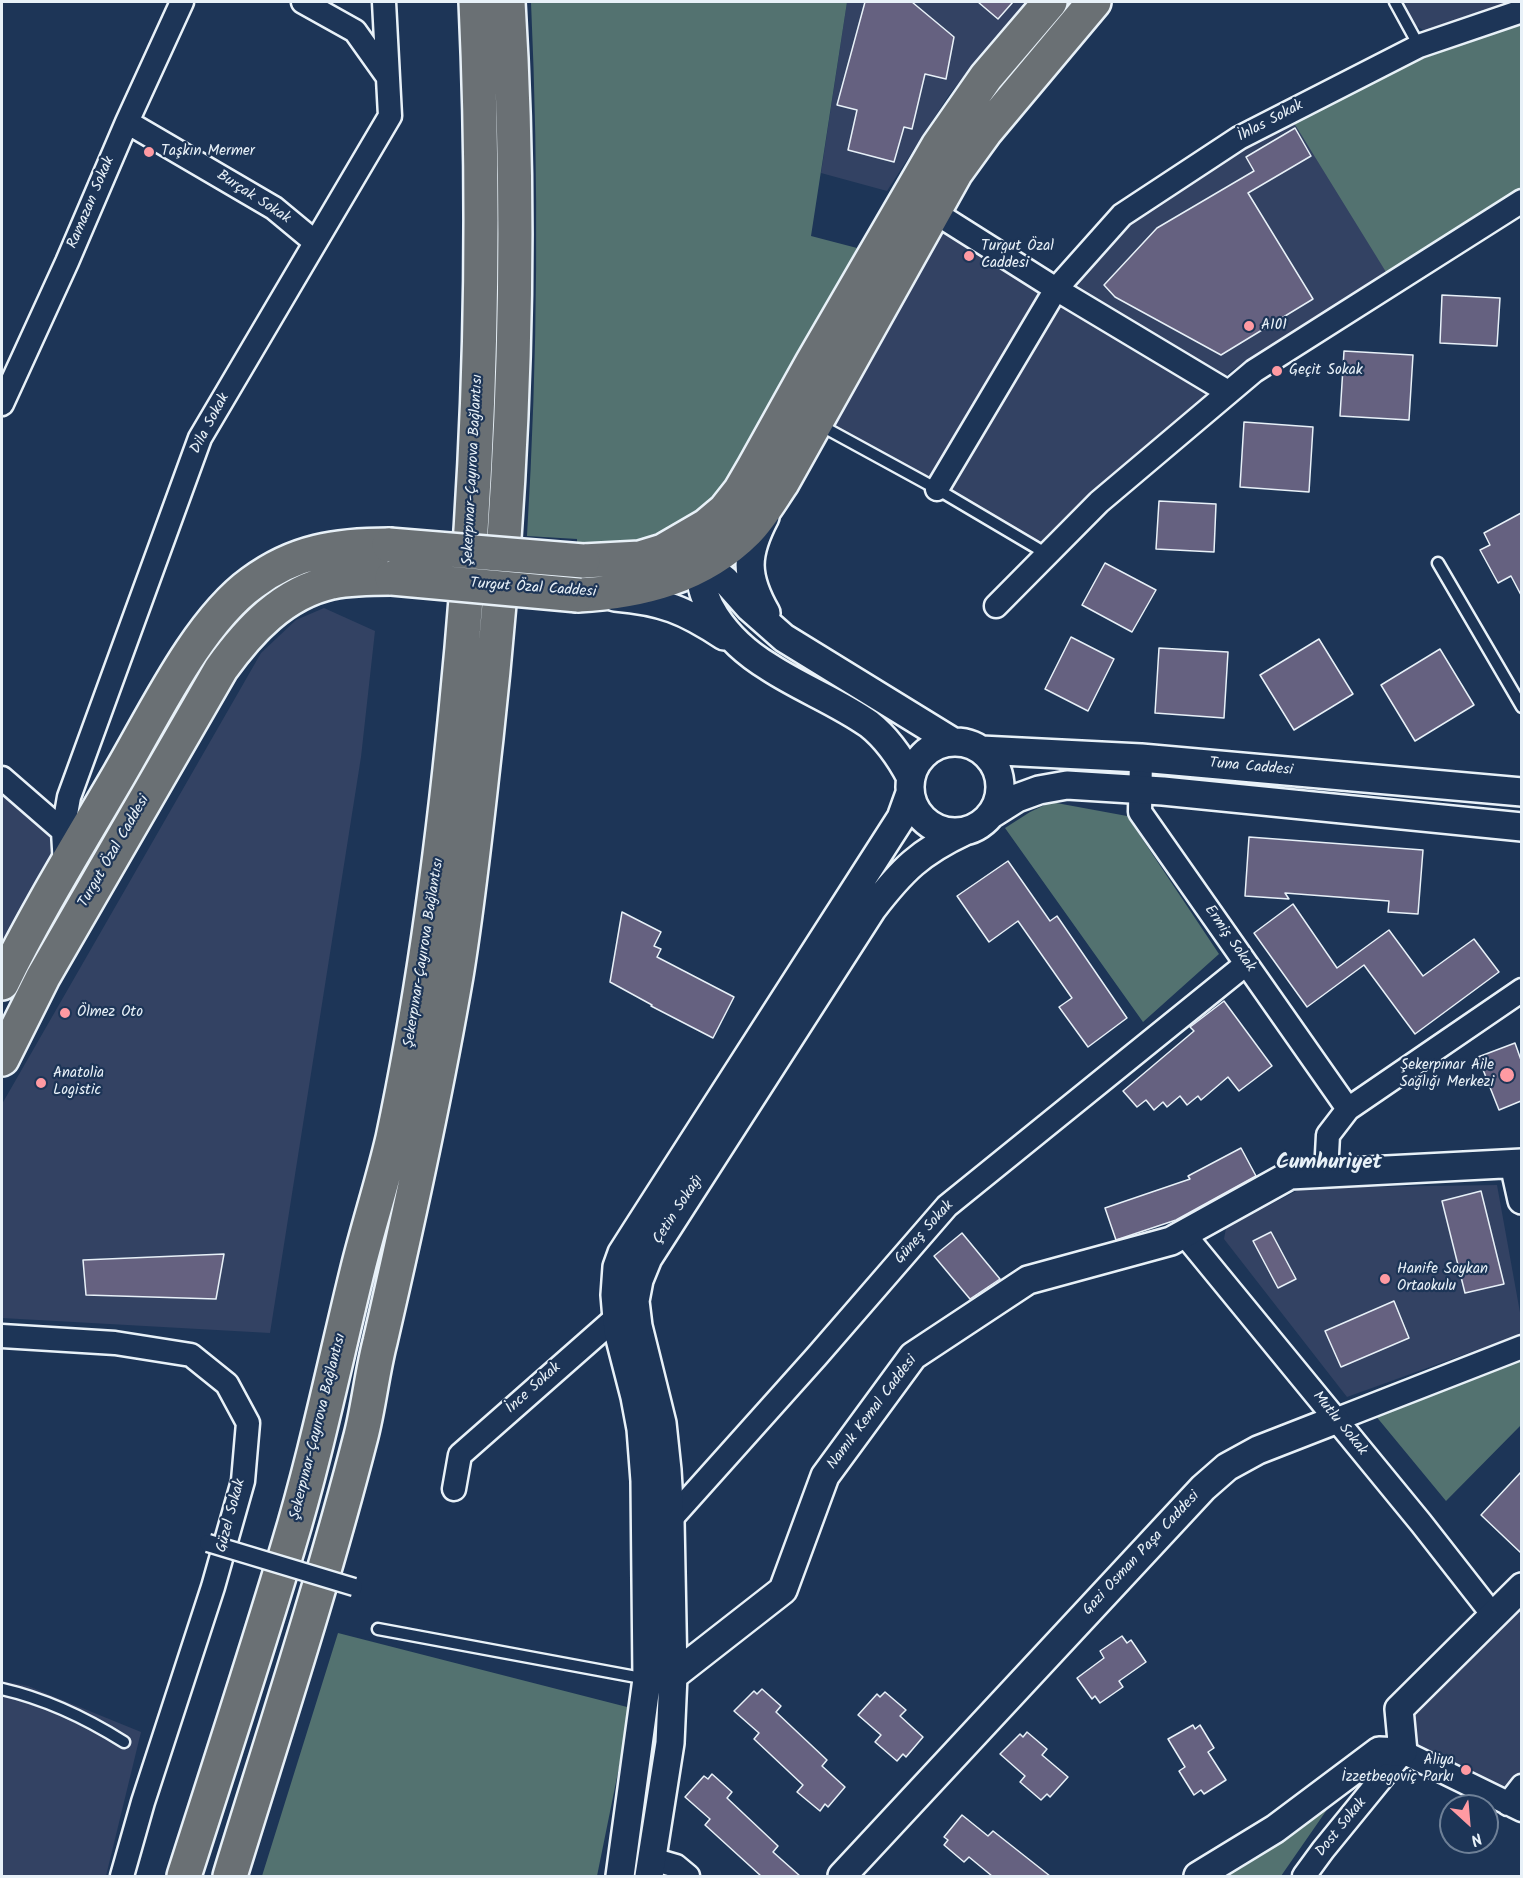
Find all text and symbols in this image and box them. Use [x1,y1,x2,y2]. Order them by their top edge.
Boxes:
street label: İhlas Sokak [1235,97,1307,147]
place label: Taşkın Mermer [161,143,255,161]
marker: Taşkın Mermer [142,145,156,159]
street label: Ramazan Sokak [65,154,119,252]
street label: Burçak Sokak [213,167,293,229]
place label: Turgut Özal Caddesi [981,238,1054,273]
marker: Turgut Özal Caddesi [962,249,976,263]
place label: A101 [1261,317,1287,335]
marker: A101 [1242,319,1256,333]
place label: Geçit Sokak [1289,362,1363,380]
marker: Geçit Sokak [1270,364,1284,378]
street label: Şekerpınar-Çayırova Bağlantısı [460,374,488,566]
street label: Dila Sokak [188,391,234,457]
street label: Turgut Özal Caddesi [469,576,597,602]
street label: Tuna Caddesi [1208,755,1294,781]
street label: Turgut Özal Caddesi [76,793,154,911]
street label: Şekerpınar-Çayırova Bağlantısı [401,857,449,1049]
street label: Ermiş Sokak [1199,902,1259,976]
place label: Ölmez Oto [77,1004,143,1022]
marker: Ölmez Oto [58,1006,72,1020]
place label: Şekerpınar Aile Sağlığı Merkezi [1400,1057,1494,1092]
place label: Anatolia Logistic [53,1065,104,1100]
marker: Şekerpınar Aile Sağlığı Merkezi [1498,1066,1516,1084]
marker: Anatolia Logistic [34,1076,48,1090]
district label: Cumhuriyet [1276,1151,1382,1177]
street label: Çetin Sokağı [650,1172,708,1248]
street label: Güneş Sokak [892,1197,958,1269]
place label: Hanife Soykan Ortaokulu [1397,1261,1488,1296]
marker: Hanife Soykan Ortaokulu [1378,1272,1392,1286]
street label: Şekerpınar-Çayırova Bağlantısı [287,1332,351,1522]
street label: Namık Kemal Caddesi [824,1352,922,1474]
street label: İnce Sokak [503,1360,565,1418]
street label: Mutlu Sokak [1308,1388,1370,1460]
street label: Güzel Sokak [214,1477,250,1555]
street label: Gazi Osman Paşa Caddesi [1080,1488,1204,1620]
place label: Aliya İzzetbegoviç Parkı [1341,1752,1454,1787]
marker: Aliya İzzetbegoviç Parkı [1459,1763,1473,1777]
north arrow [1439,1794,1499,1854]
street label: Dost Sokak [1313,1795,1371,1861]
text: N [1466,1825,1486,1852]

